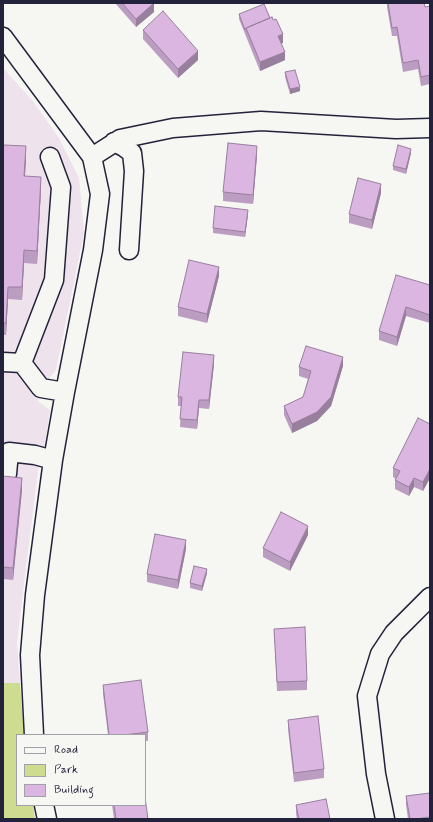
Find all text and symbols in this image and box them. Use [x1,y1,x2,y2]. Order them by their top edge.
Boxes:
legend [16,734,146,806]
text: Road [54,742,78,758]
text: Park [54,762,78,778]
text: Building [54,782,94,798]

